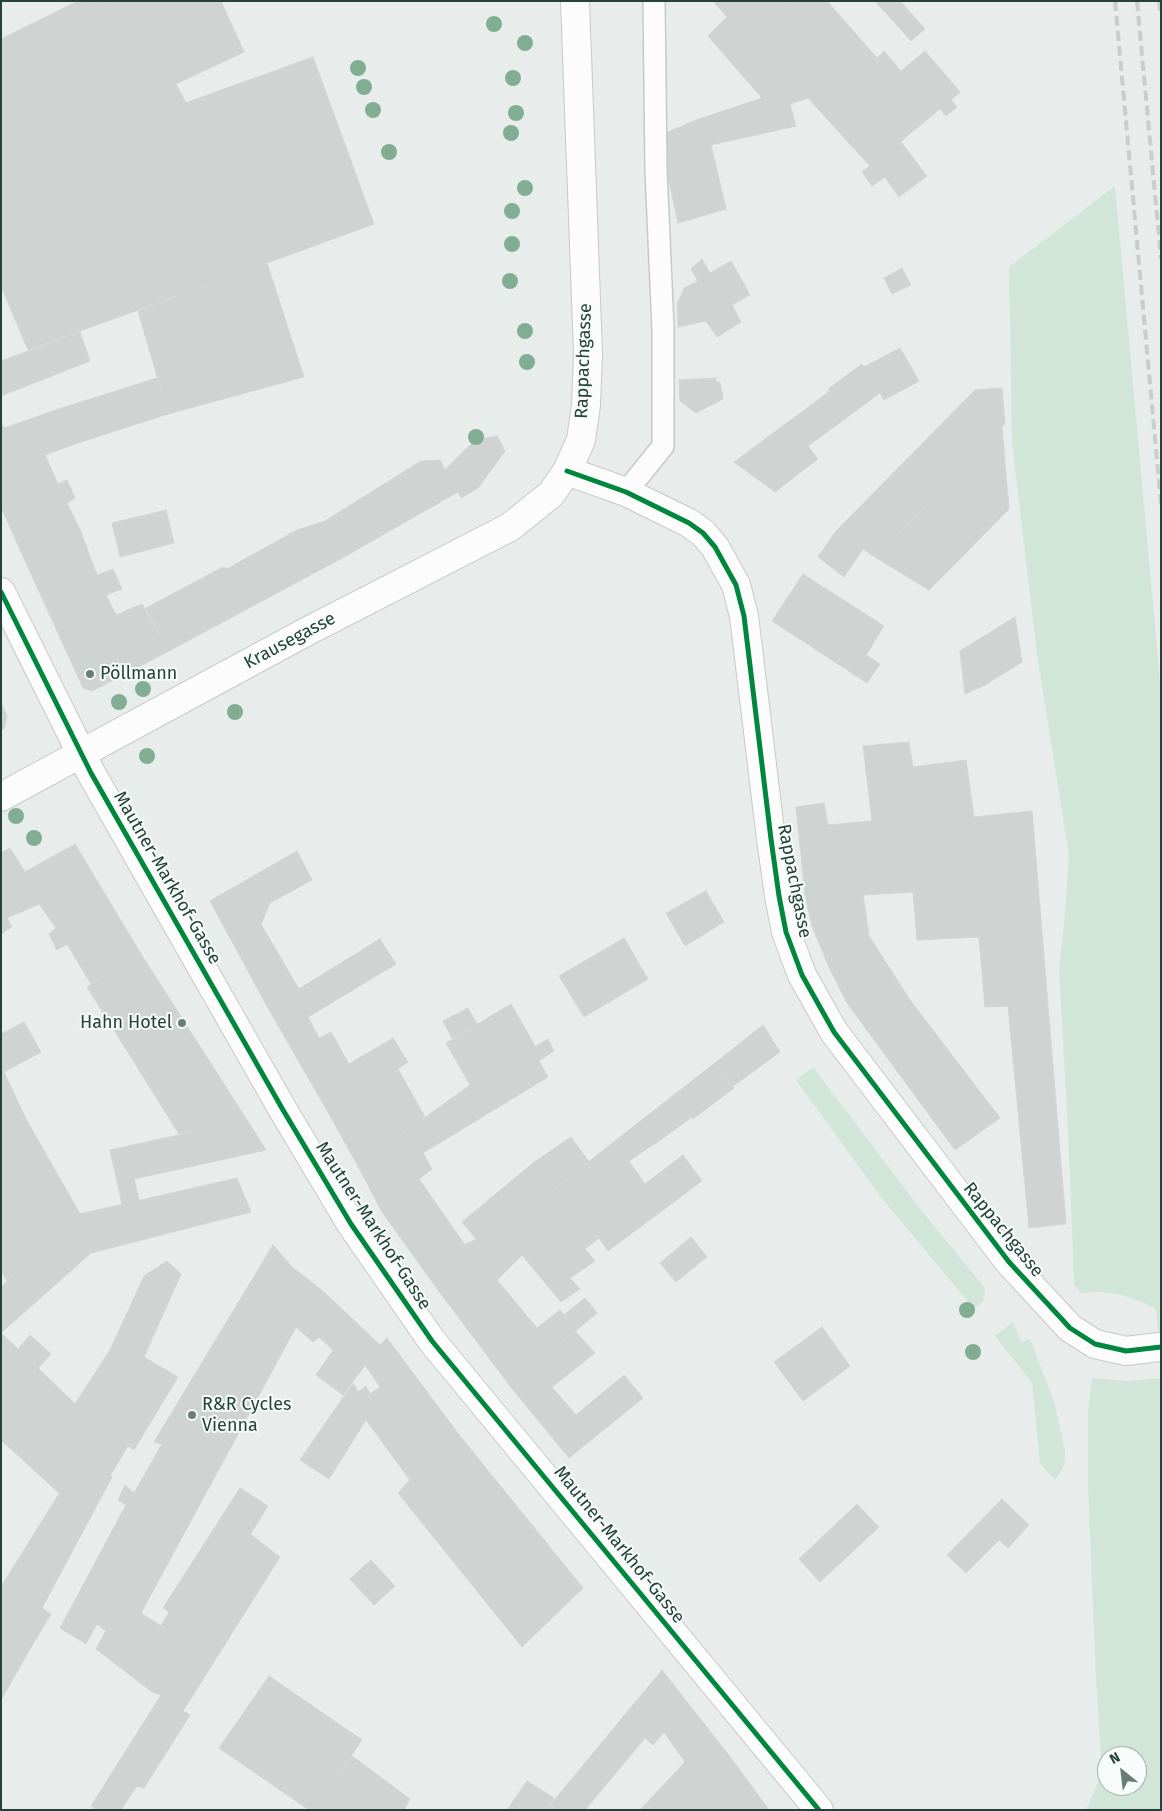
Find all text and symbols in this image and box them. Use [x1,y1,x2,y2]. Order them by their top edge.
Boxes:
street label: Rappachgasse [571,303,597,419]
street label: Krausegasse [241,608,339,674]
place label: Pöllmann [100,663,177,685]
marker: Pöllmann [84,668,96,680]
street label: Mautner-Markhof-Gasse [109,788,225,968]
street label: Rappachgasse [772,822,816,940]
place label: Hahn Hotel [80,1012,172,1034]
marker: Hahn Hotel [176,1017,188,1029]
street label: Mautner-Markhof-Gasse [311,1138,435,1314]
street label: Rappachgasse [958,1178,1048,1282]
place label: R&R Cycles Vienna [202,1394,291,1436]
marker: R&R Cycles Vienna [186,1409,198,1421]
street label: Mautner-Markhof-Gasse [549,1462,689,1628]
north arrow [1097,1746,1147,1796]
text: N [1107,1749,1123,1768]

